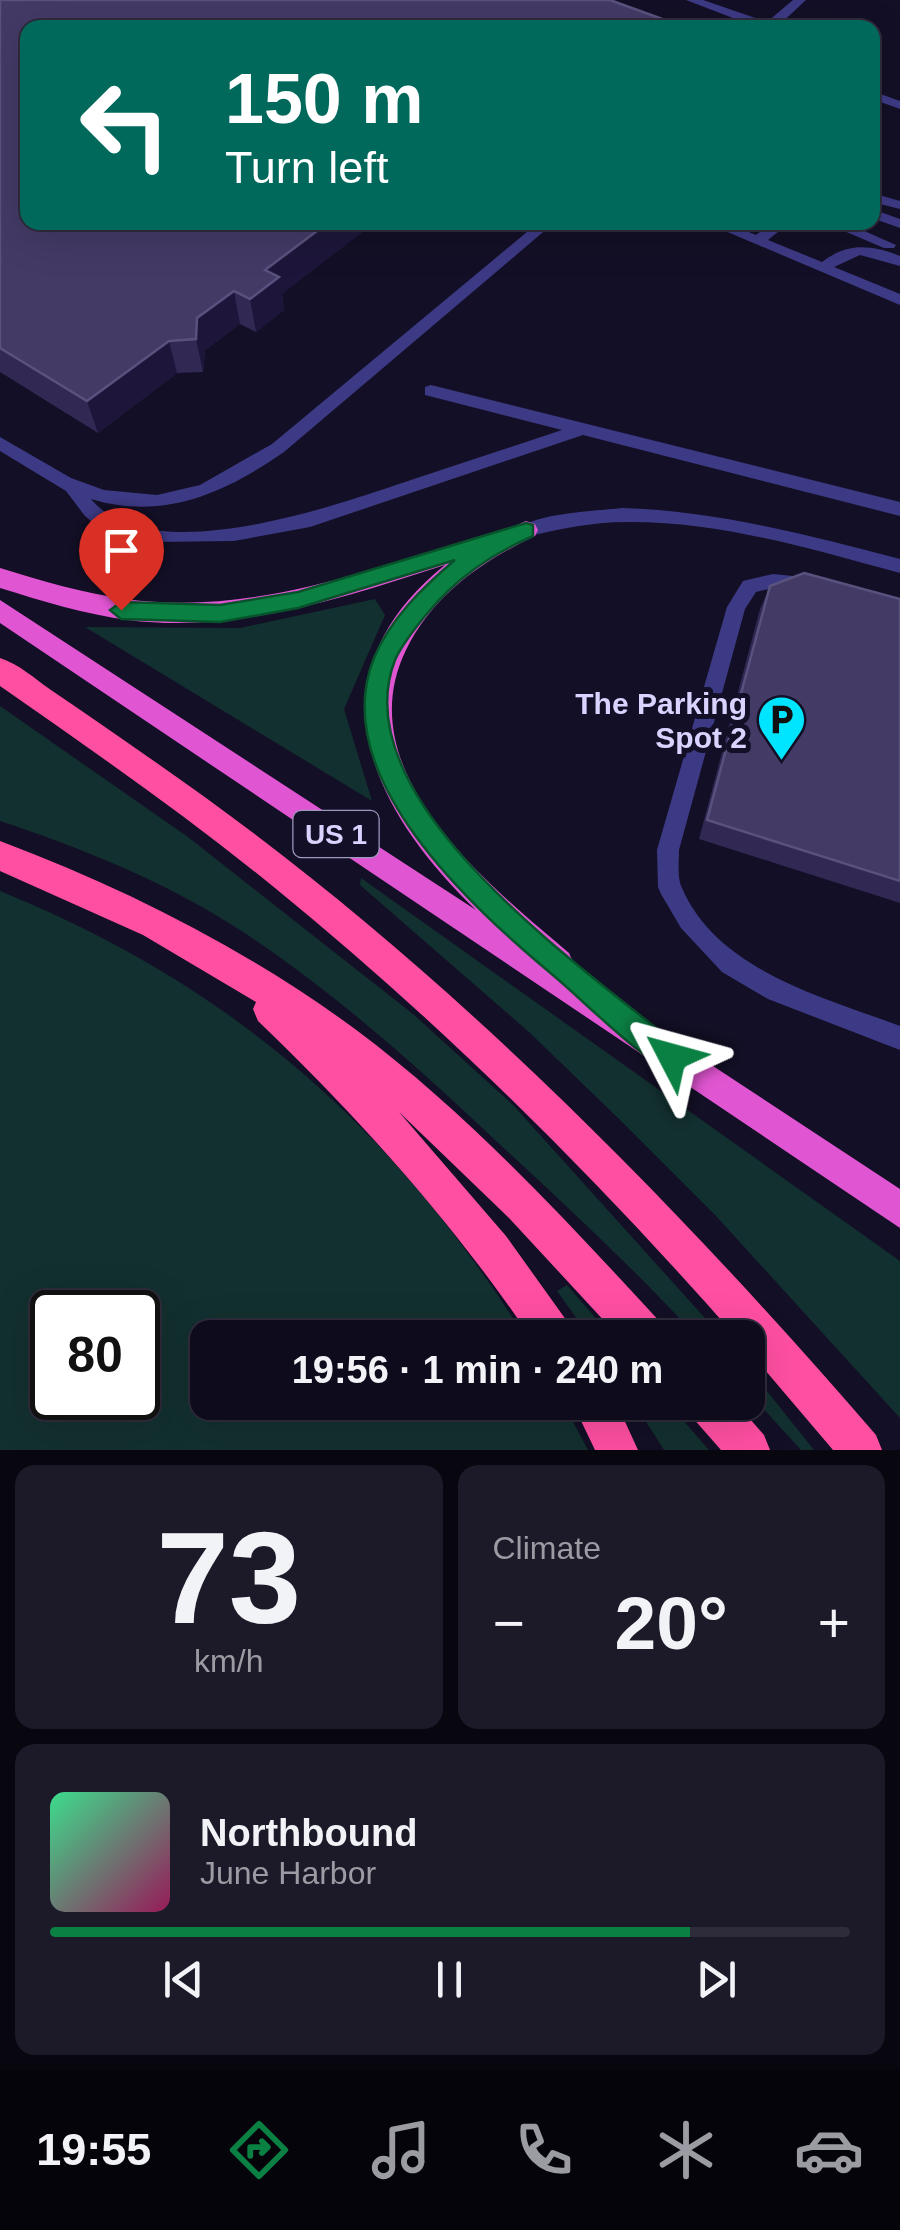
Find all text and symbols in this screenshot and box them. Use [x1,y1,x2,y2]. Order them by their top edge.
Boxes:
icon: left [60,60,190,190]
text: 150 m [225,60,423,138]
text: Turn left [225,142,388,193]
pin [79,508,164,611]
icon: arrive [94,523,149,578]
place label: The Parking Spot 2 [575,687,747,754]
parking icon: The Parking Spot 2 [756,694,808,762]
road number: US 1 [294,811,378,857]
position arrow [620,1005,724,1109]
speed limit sign: 80 [30,1290,160,1420]
text: 19:56 · 1 min · 240 m [292,1349,663,1391]
text: 73 [156,1505,301,1651]
text: Climate [493,1530,601,1566]
text: 20° [615,1581,728,1665]
text: − [493,1592,525,1654]
text: + [818,1592,850,1654]
text: km/h [194,1643,263,1679]
text: Northbound [200,1812,417,1854]
text: June Harbor [200,1855,376,1891]
icon: previous [156,1952,211,2007]
icon: pause [422,1952,477,2007]
icon: next [689,1952,744,2007]
icon: directions [224,2115,294,2185]
icon: music [366,2115,436,2185]
icon: phone [509,2115,579,2185]
icon: climate [651,2115,721,2185]
icon: car [794,2115,864,2185]
text: 19:55 [36,2124,151,2175]

